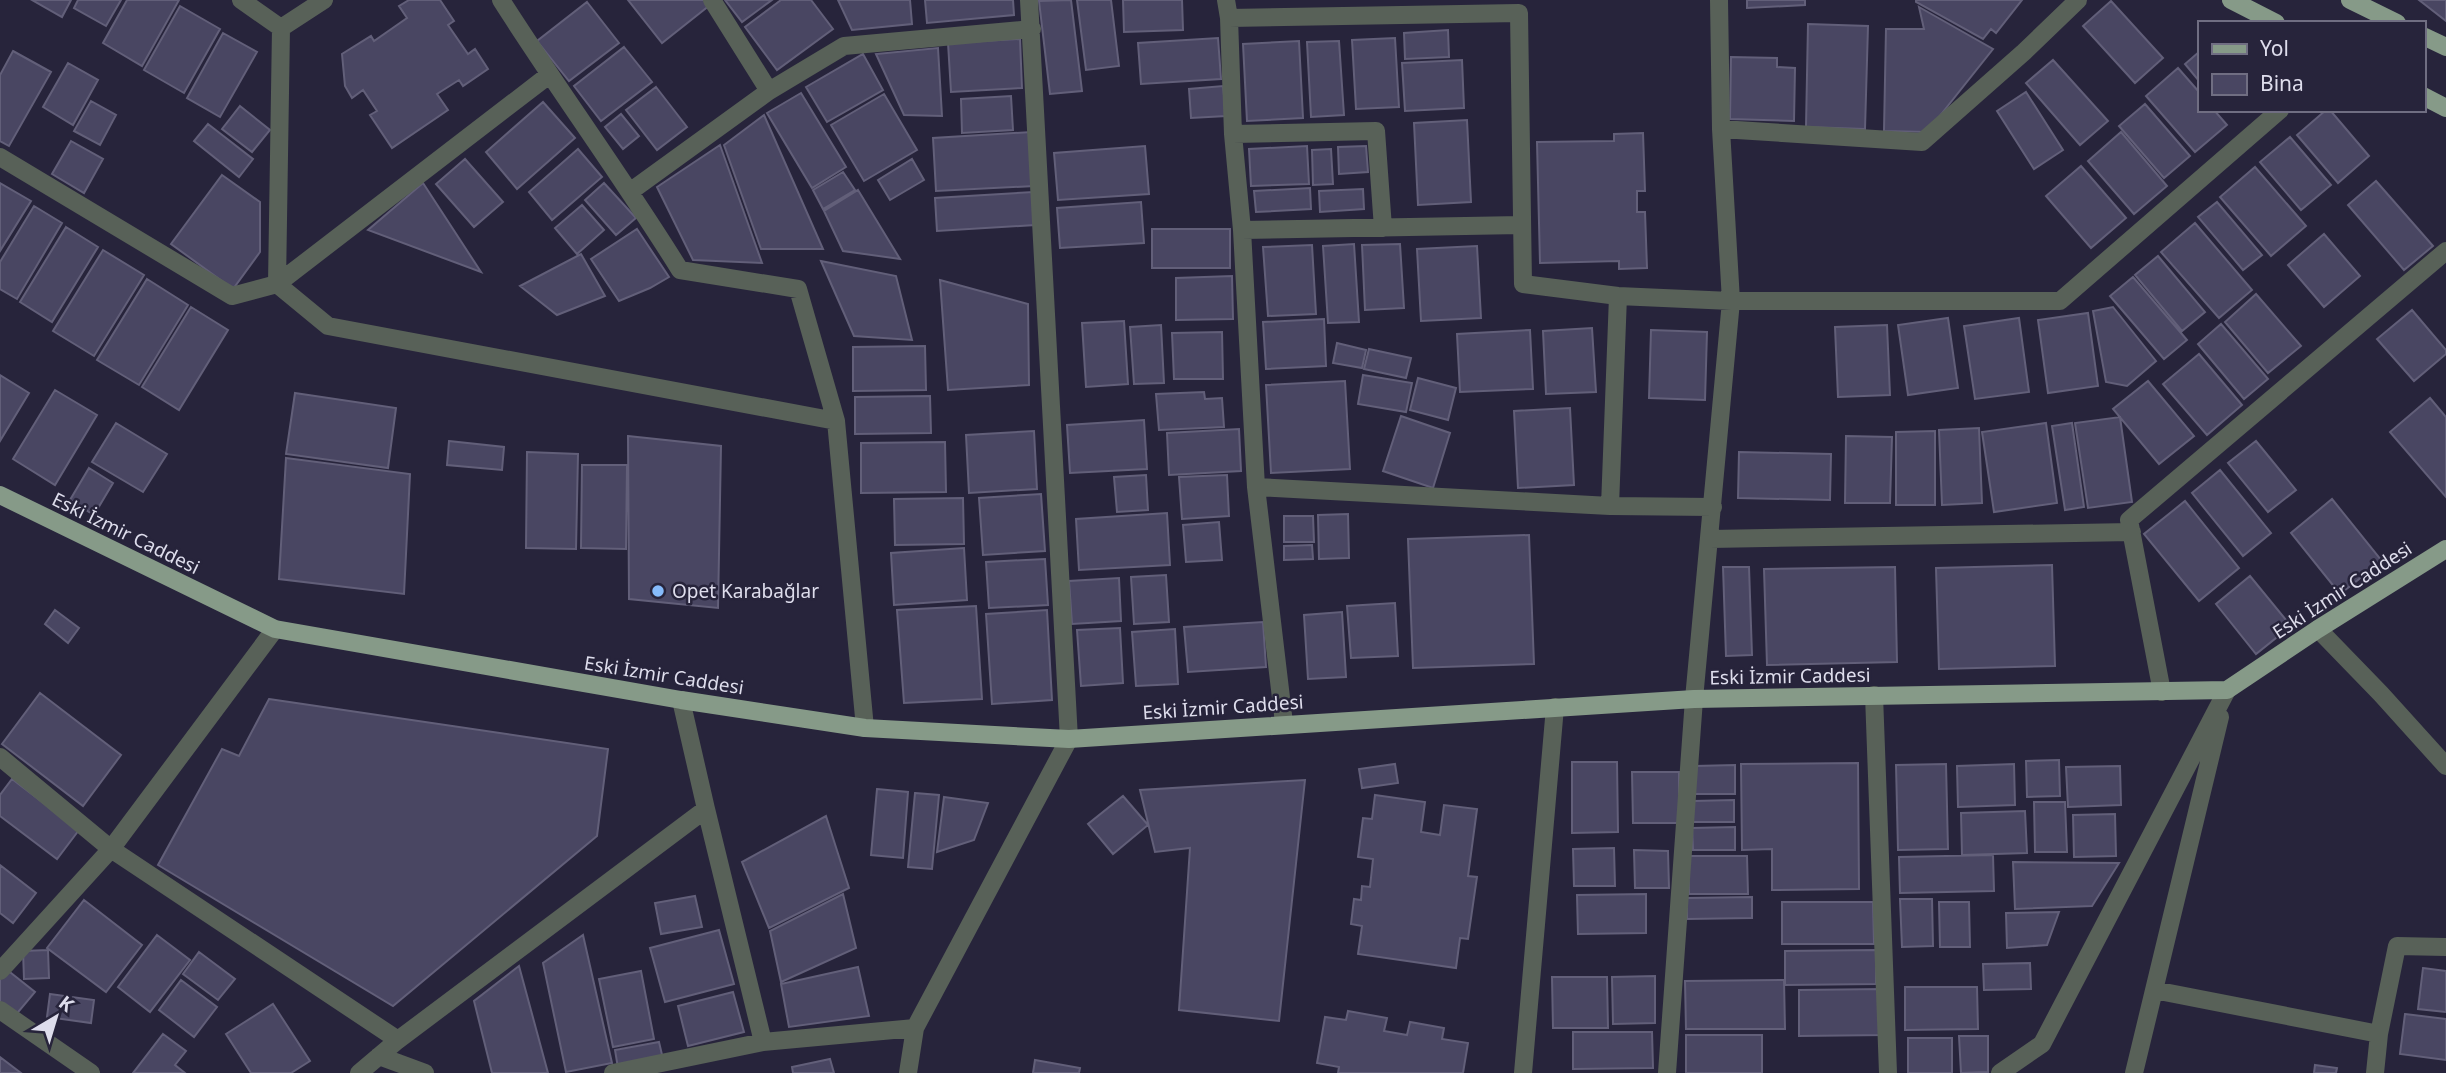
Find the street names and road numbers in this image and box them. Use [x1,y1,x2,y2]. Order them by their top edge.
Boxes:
street label: Eski İzmir Caddesi [48,486,204,580]
street label: Eski İzmir Caddesi [2267,535,2417,645]
street label: Eski İzmir Caddesi [582,650,746,700]
street label: Eski İzmir Caddesi [1709,662,1871,690]
street label: Eski İzmir Caddesi [1142,688,1304,726]

